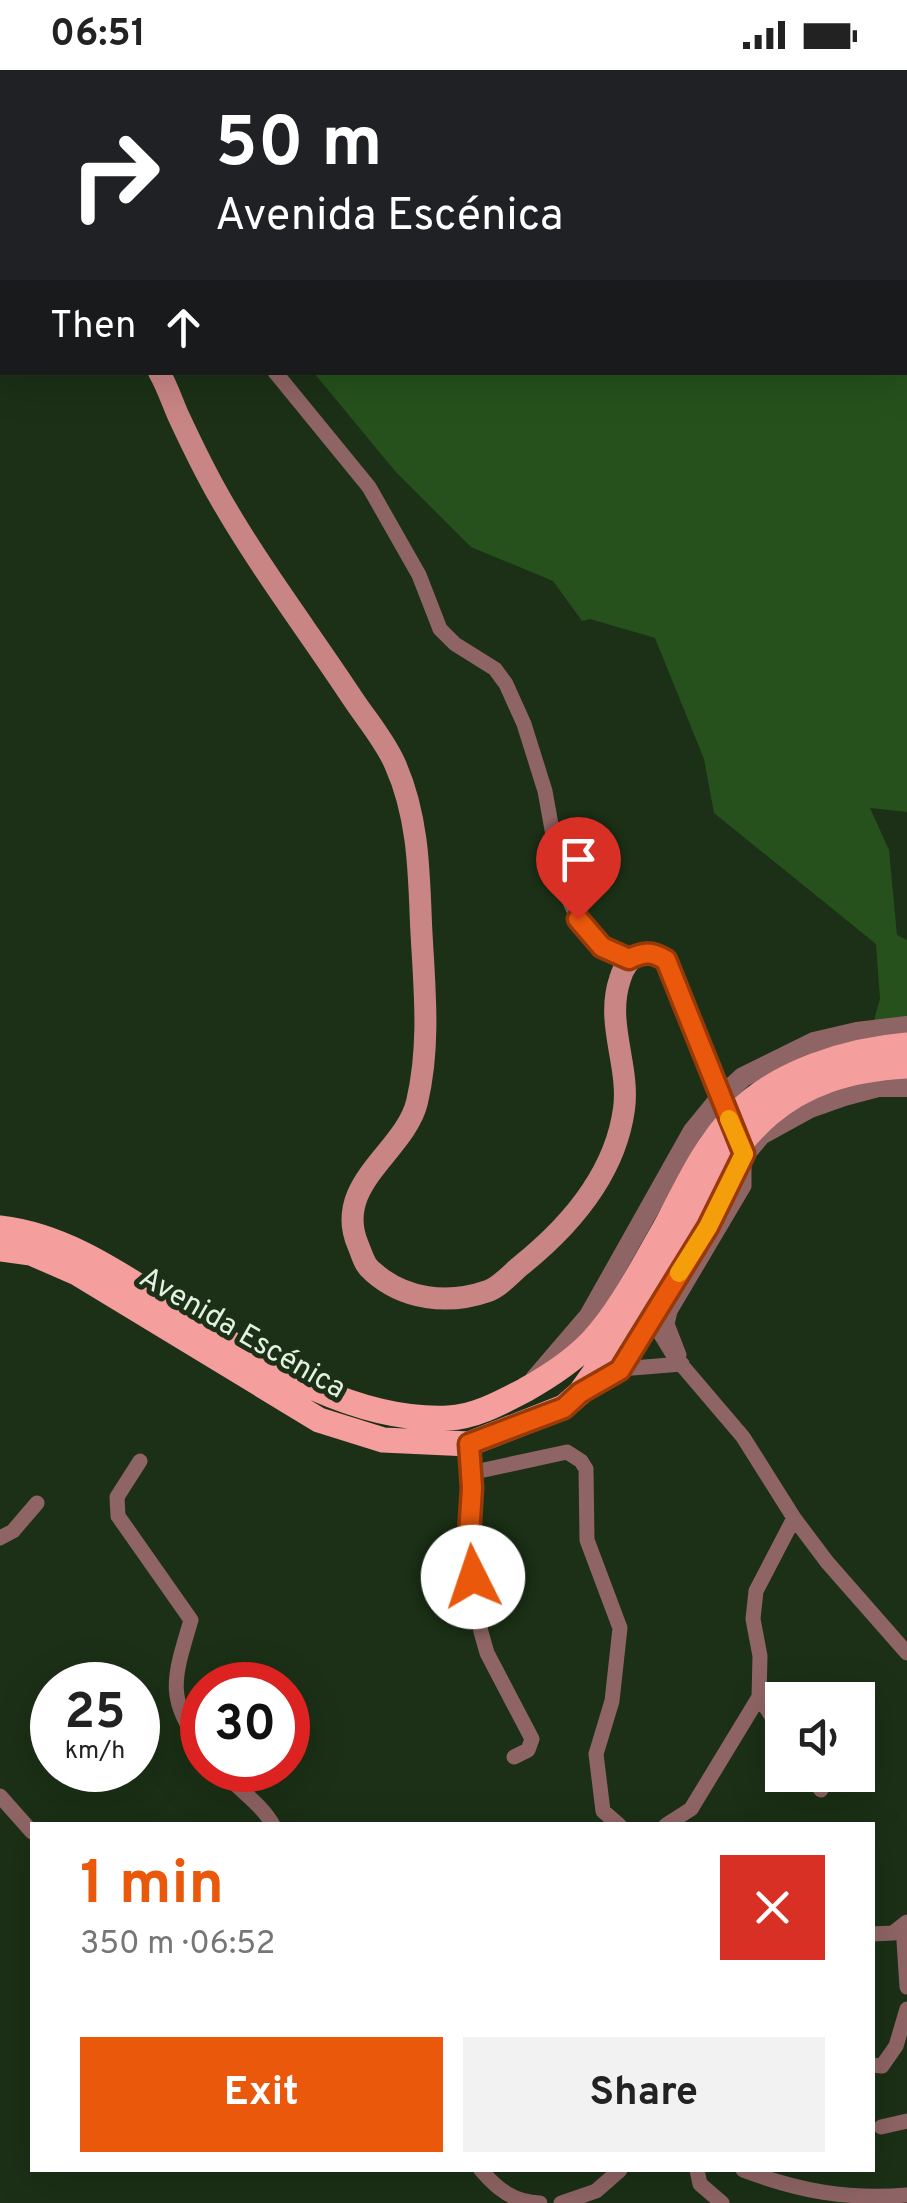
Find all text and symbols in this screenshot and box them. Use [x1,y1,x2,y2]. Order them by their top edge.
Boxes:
text: 06:51 [50,11,146,60]
text: 50 m [215,102,382,191]
icon: right [50,110,180,240]
text: Avenida Escénica [215,189,563,246]
icon: ahead [156,300,211,355]
text: Then [50,303,136,352]
pin [536,817,621,920]
icon: arrive [551,832,606,887]
street label: Avenida Escénica [132,1260,352,1408]
position arrow [421,1525,525,1629]
speed limit sign: 30 [180,1662,310,1792]
map controls [765,1682,875,1792]
button: sound [765,1682,875,1792]
text: 25 [64,1683,126,1746]
text: km/h [65,1736,125,1768]
text: 1 min [80,1849,224,1925]
button: close [720,1855,825,1960]
text: 350 m · 06:52 [80,1925,275,1965]
button: Exit [80,2037,443,2152]
button: Share [463,2037,825,2152]

